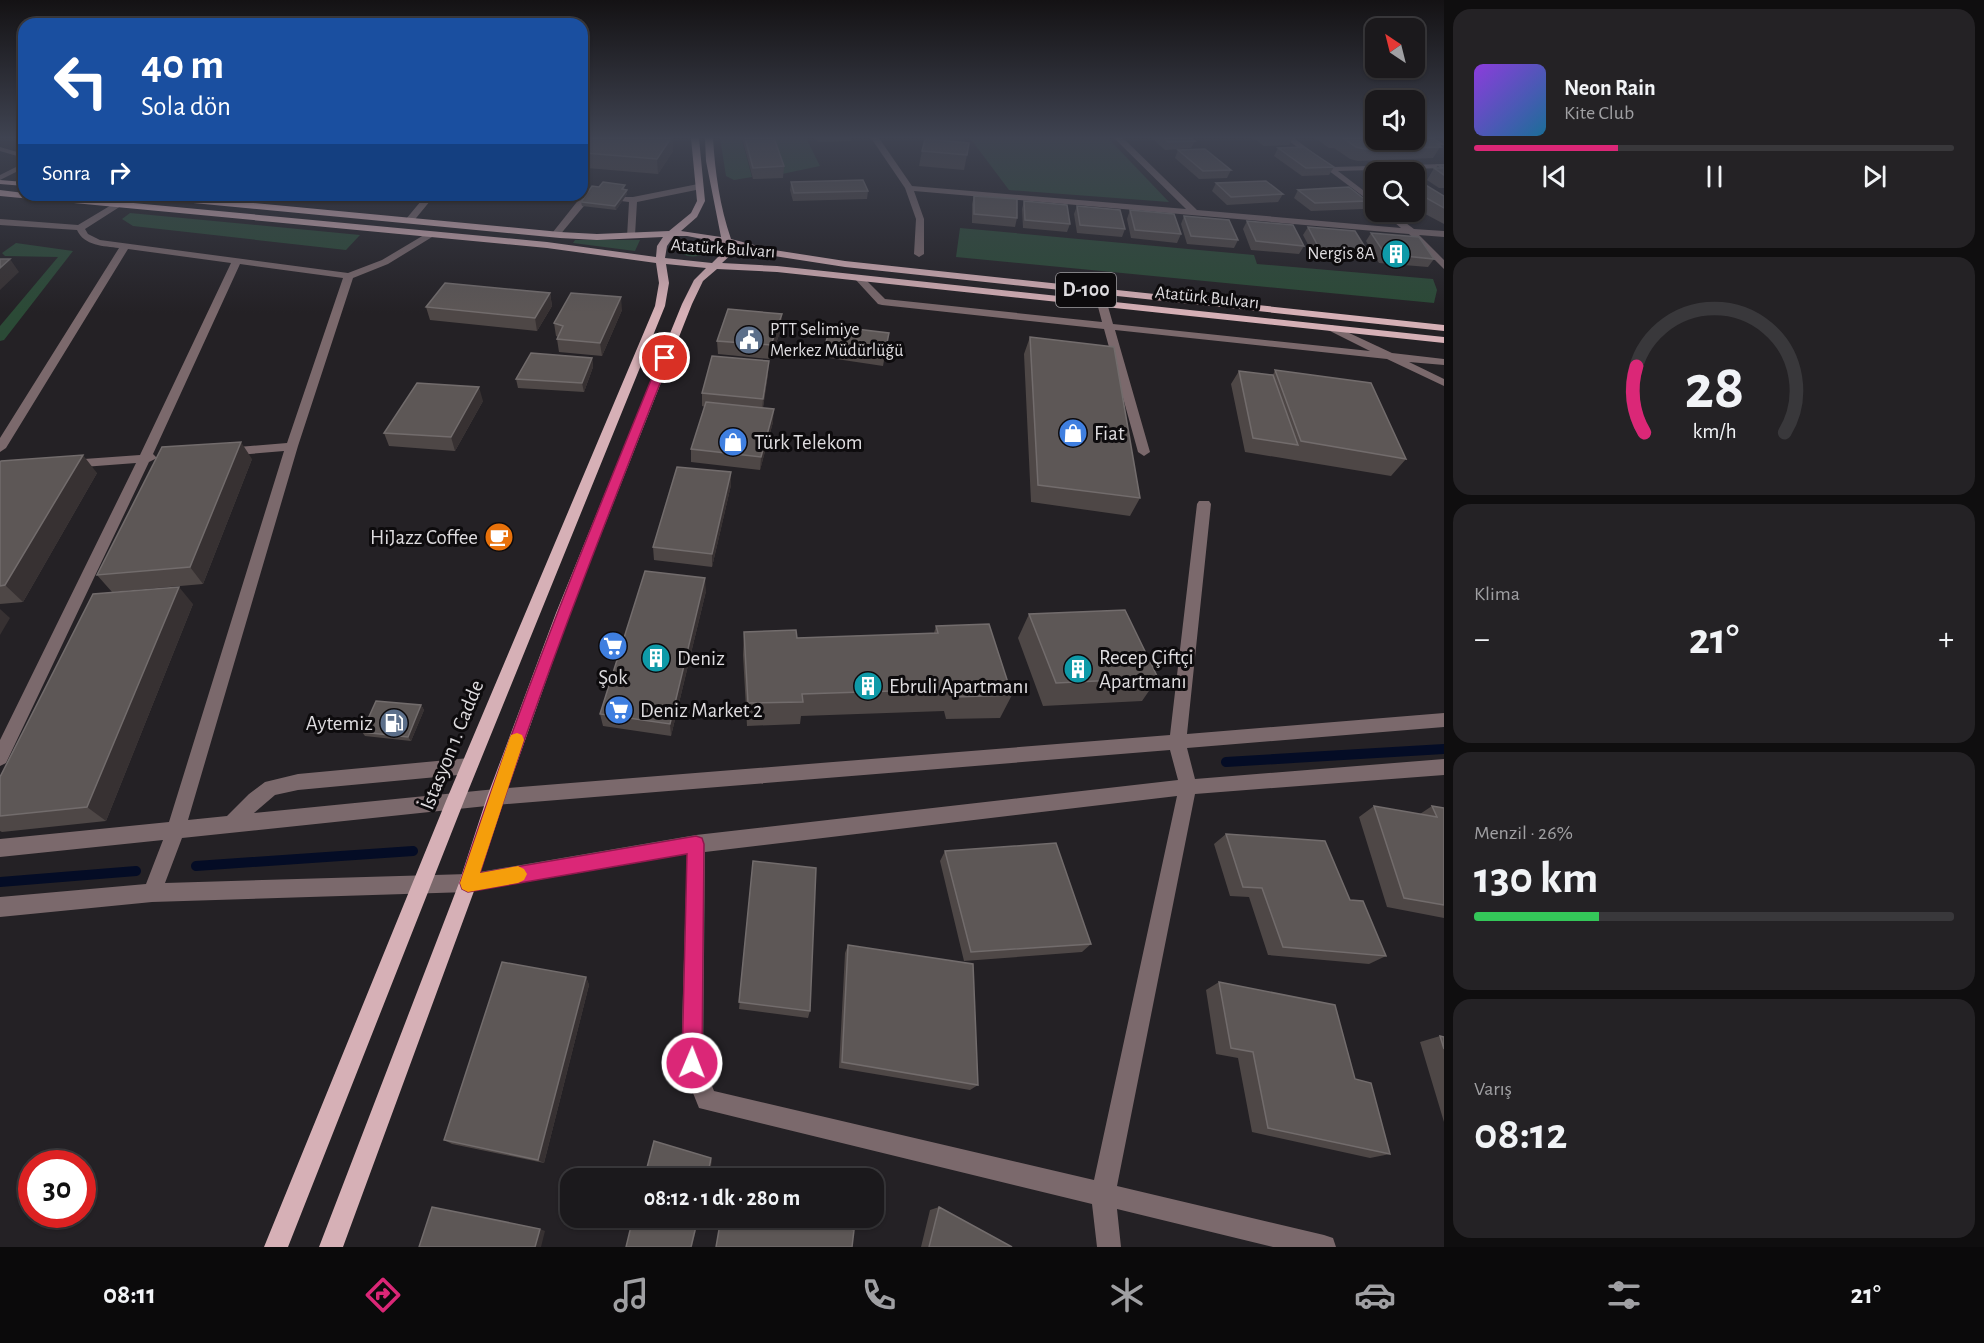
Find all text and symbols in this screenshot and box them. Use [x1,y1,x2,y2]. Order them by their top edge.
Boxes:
north arrow [1365,18,1425,78]
map controls [1365,18,1425,222]
icon: left [42,42,120,120]
text: 40 m [141,44,224,86]
text: Neon Rain [1564,77,1656,99]
button: sound [1365,90,1425,150]
text: Sola dön [141,93,231,120]
text: Kite Club [1564,103,1634,123]
icon: right [103,156,136,189]
icon: previous [1538,160,1571,193]
icon: pause [1698,160,1731,193]
icon: next [1858,160,1891,193]
text: Sonra [42,162,91,184]
button: search [1365,162,1425,222]
street label: Atatürk Bulvarı [670,236,776,262]
building icon: Nergis 8A [1380,238,1412,270]
place label: Nergis 8A [1307,245,1376,263]
road number: D-100 [1056,273,1116,307]
street label: Atatürk Bulvarı [1154,284,1260,312]
place label: PTT Selimiye Merkez Müdürlüğü [770,321,903,360]
public building icon: PTT Selimiye Merkez Müdürlüğü [733,324,765,356]
pin [639,332,690,383]
icon: arrive [648,341,681,374]
text: 28 [1684,357,1744,419]
shop icon: Fiat [1057,417,1089,449]
text: km/h [1692,421,1736,442]
place label: Fiat [1094,423,1125,444]
shop icon: Türk Telekom [717,426,749,458]
place label: Türk Telekom [754,432,863,453]
cafe icon: HiJazz Coffee [483,521,515,553]
place label: HiJazz Coffee [370,527,478,548]
text: Klima [1474,584,1520,604]
text: 21° [1689,617,1739,662]
text: − [1474,623,1490,656]
text: + [1938,623,1954,656]
supermarket icon: Şok [597,630,629,662]
building icon: Deniz [640,642,672,674]
place label: Recep Çiftçi Apartmanı [1099,647,1194,692]
place label: Deniz [677,648,725,669]
building icon: Recep Çiftçi Apartmanı [1062,653,1094,685]
place label: Şok [598,667,628,688]
building icon: Ebruli Apartmanı [852,670,884,702]
place label: Ebruli Apartmanı [889,676,1029,697]
street label: İstasyon 1. Cadde [416,677,488,813]
supermarket icon: Deniz Market 2 [603,694,635,726]
place label: Deniz Market 2 [640,700,763,721]
fuel station icon: Aytemiz [378,707,410,739]
place label: Aytemiz [306,713,373,734]
text: Menzil · 26% [1474,823,1573,843]
text: 130 km [1474,856,1598,901]
position arrow [660,1031,724,1095]
text: Varış [1474,1079,1512,1099]
text: 08:12 [1474,1112,1567,1157]
speed limit sign: 30 [18,1150,96,1228]
text: 08:12 · 1 dk · 280 m [644,1187,800,1209]
icon: directions [362,1274,404,1316]
icon: music [610,1274,652,1316]
icon: phone [858,1274,900,1316]
icon: climate [1106,1274,1148,1316]
icon: car [1354,1274,1396,1316]
icon: filters [1603,1274,1645,1316]
text: 08:11 [103,1281,156,1308]
text: 21° [1851,1281,1881,1308]

